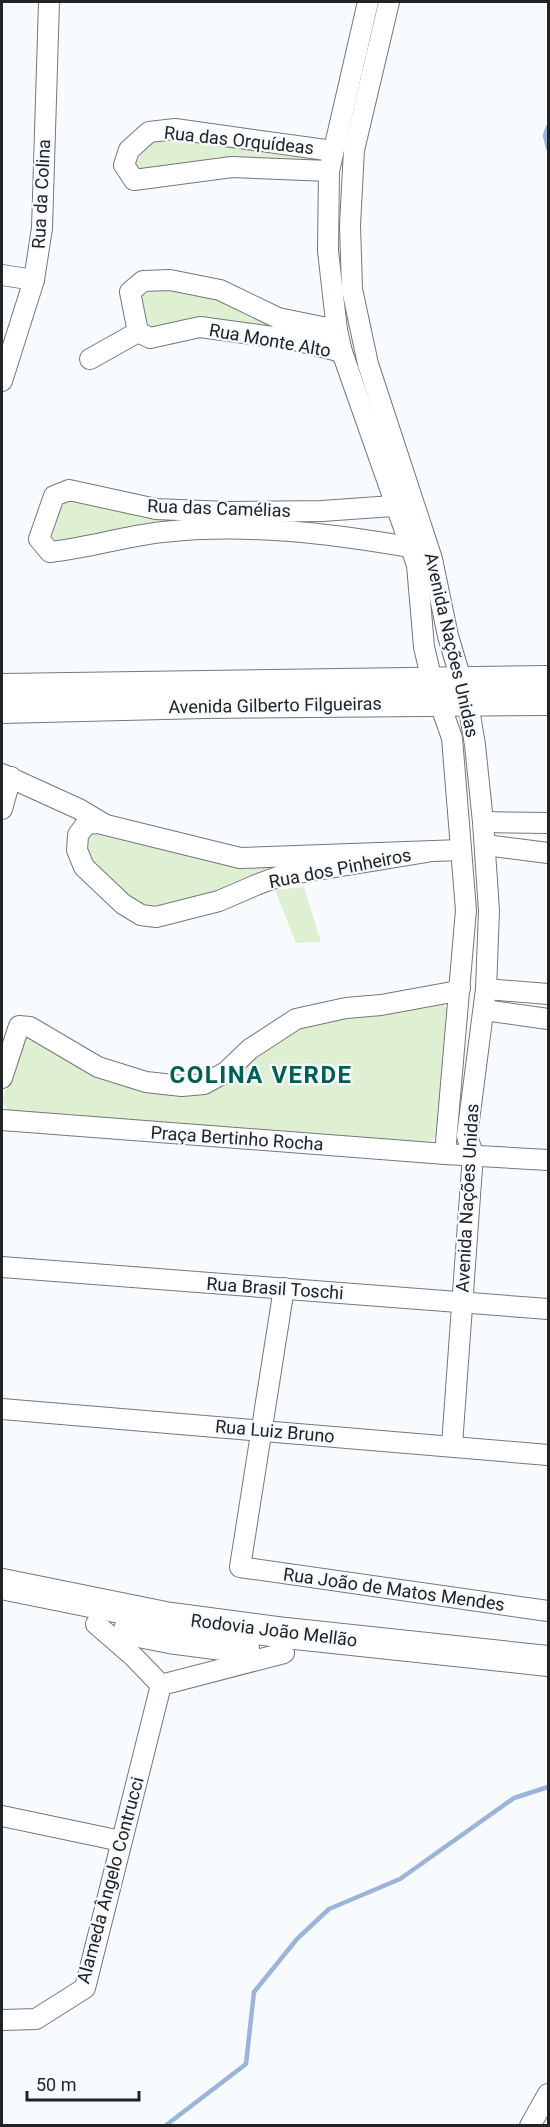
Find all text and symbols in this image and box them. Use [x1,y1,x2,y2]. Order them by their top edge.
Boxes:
street label: Rua das Orquídeas [163,122,315,158]
street label: Rua da Colina [28,138,54,250]
street label: Rua Monte Alto [208,319,332,361]
street label: Rua das Camélias [147,495,291,521]
street label: Avenida Nações Unidas [421,551,483,739]
street label: Avenida Gilberto Filgueiras [168,693,382,717]
street label: Rua dos Pinheiros [267,844,413,892]
district label: COLINA VERDE [169,1061,353,1089]
street label: Avenida Nações Unidas [452,1103,482,1293]
street label: Praça Bertinho Rocha [150,1121,324,1155]
street label: Rua Brasil Toschi [206,1273,344,1303]
street label: Rua Luiz Bruno [214,1415,336,1447]
street label: Rua João de Matos Mendes [282,1563,506,1615]
street label: Rodovia João Mellão [189,1609,359,1651]
street label: Alameda Ângelo Contrucci [72,1774,148,1986]
scale bar [27,2064,140,2102]
text: 50 m [36,2074,76,2095]

